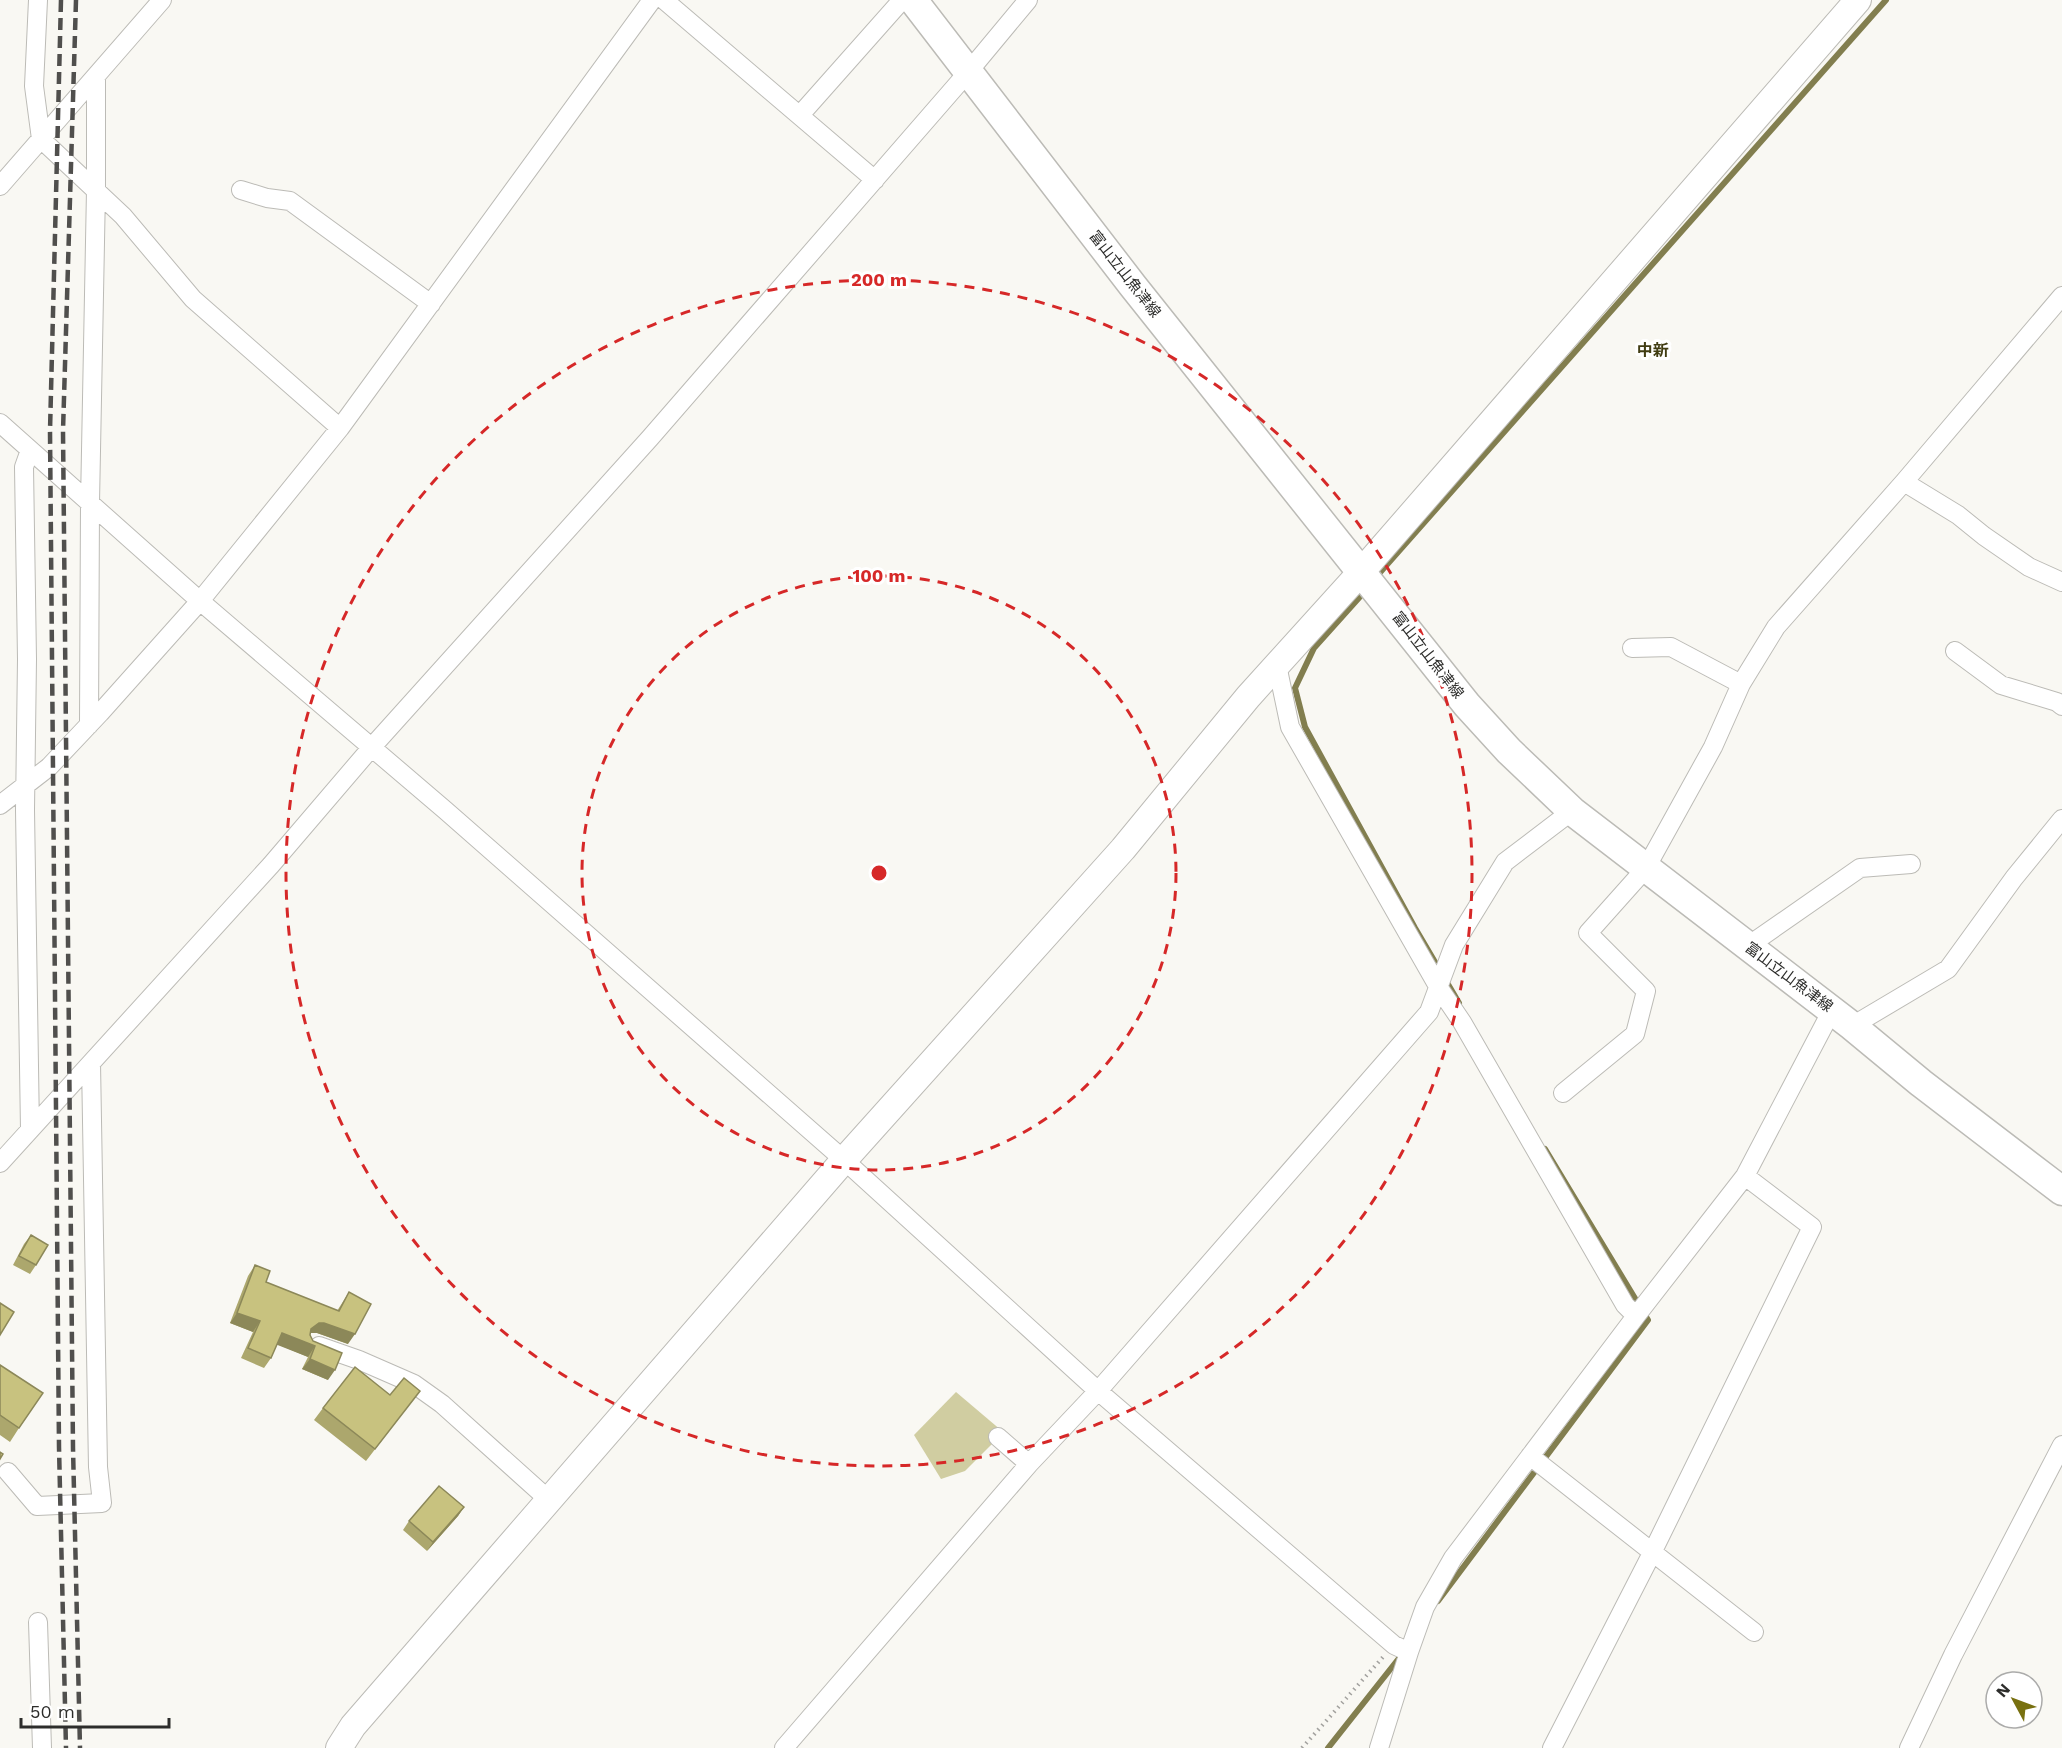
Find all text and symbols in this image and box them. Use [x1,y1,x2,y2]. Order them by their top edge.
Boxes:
street label: 富山立山魚津線 [1086,227,1164,321]
text: 200 m [851,269,907,290]
district label: 中新 [1637,341,1669,360]
text: 100 m [852,565,906,586]
street label: 富山立山魚津線 [1389,608,1467,702]
centre of rings [869,863,889,883]
street label: 富山立山魚津線 [1742,938,1836,1016]
north arrow [1984,1670,2044,1730]
text: N [1992,1680,2014,1701]
scale bar [21,1691,170,1729]
text: 50 m [30,1701,75,1722]

